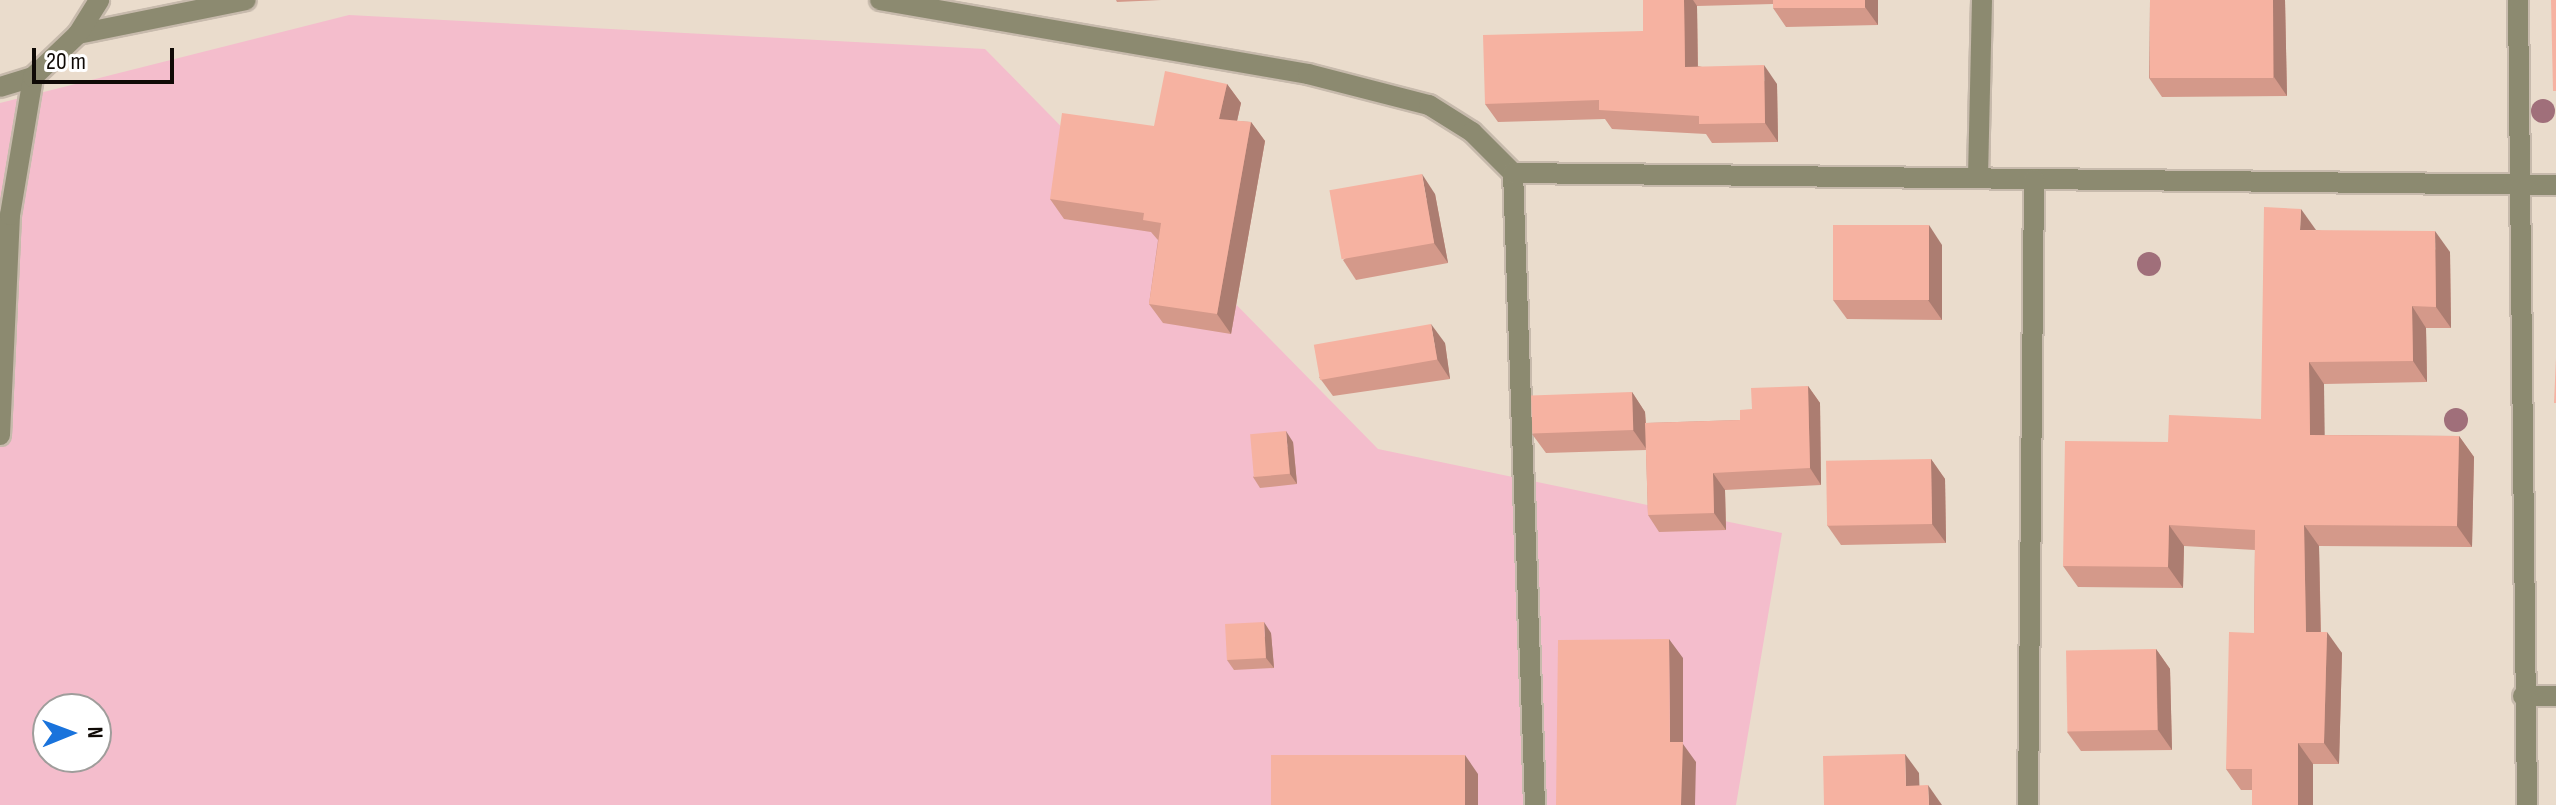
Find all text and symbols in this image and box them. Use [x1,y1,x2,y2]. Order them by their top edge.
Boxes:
scale bar [36,32,178,82]
text: 20 m [46,47,86,76]
north arrow [32,693,112,773]
text: N [81,726,108,739]

